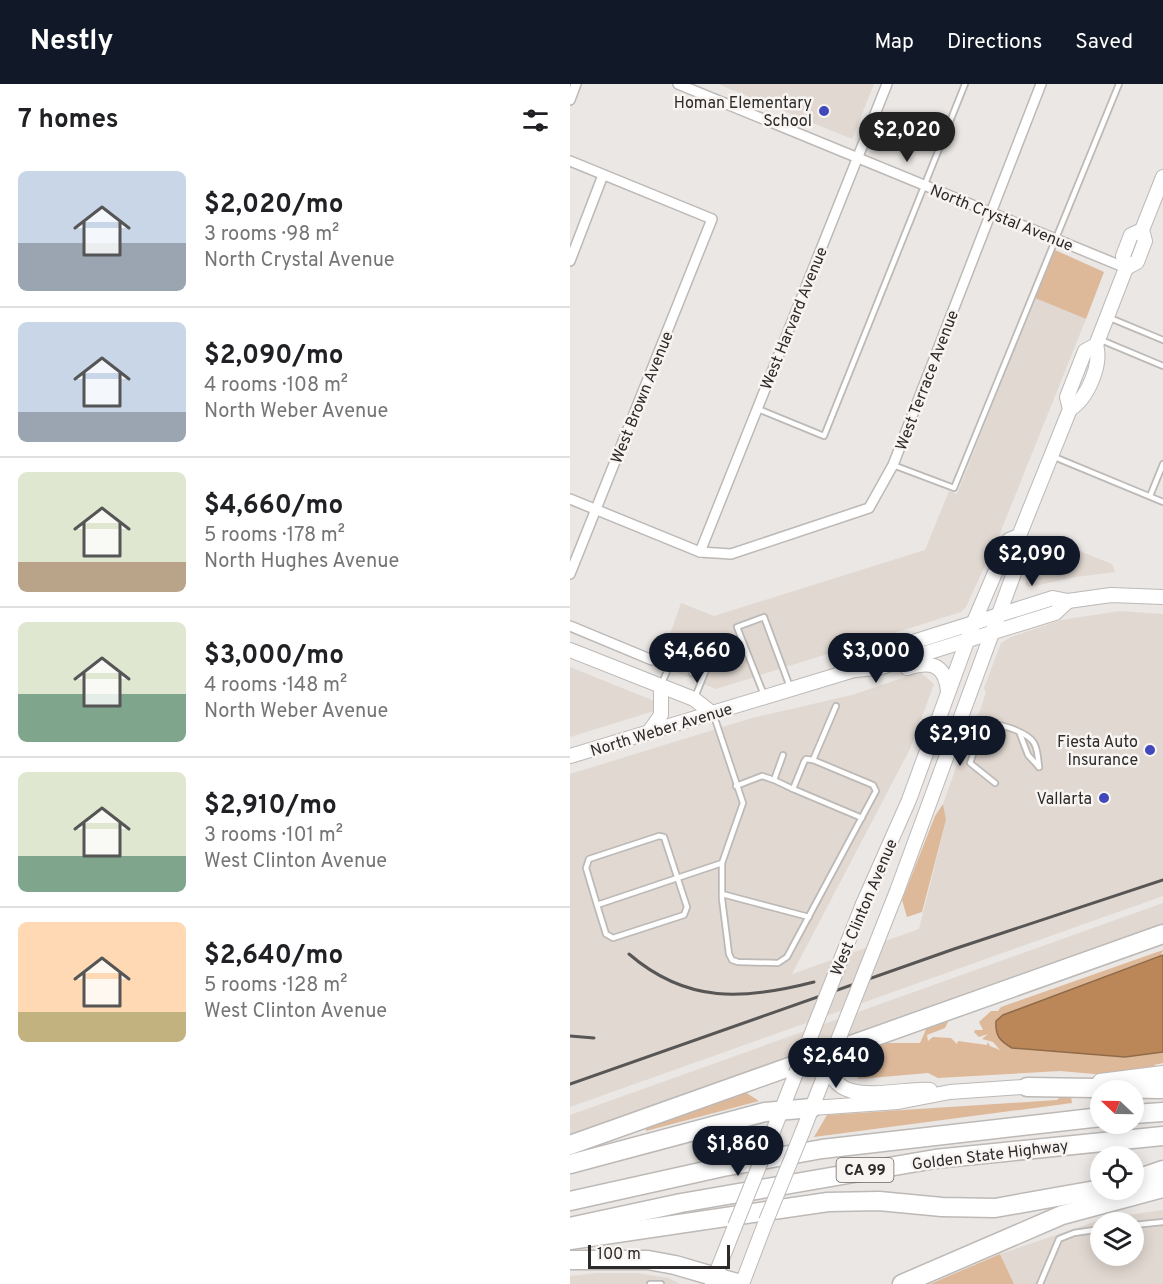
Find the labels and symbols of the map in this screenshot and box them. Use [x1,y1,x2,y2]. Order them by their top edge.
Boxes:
place label: Homan Elementary School [674,94,812,132]
marker: Homan Elementary School [817,104,831,118]
pin: $2,020 [858,112,956,163]
street label: North Crystal Avenue [927,181,1076,257]
street label: West Harvard Avenue [757,244,833,393]
street label: West Terrace Avenue [892,308,964,454]
street label: West Brown Avenue [607,329,679,467]
pin: $2,090 [983,536,1081,587]
pin: $4,660 [648,633,746,684]
pin: $3,000 [827,633,925,684]
street label: North Weber Avenue [588,700,735,762]
pin: $2,910 [911,716,1009,767]
place label: Fiesta Auto Insurance [1057,733,1138,771]
marker: Fiesta Auto Insurance [1143,743,1157,757]
place label: Vallarta [1036,790,1092,810]
marker: Vallarta [1097,791,1111,805]
street label: West Clinton Avenue [827,836,903,979]
pin: $2,640 [787,1038,885,1089]
north arrow [1090,1080,1144,1134]
pin: $1,860 [689,1126,787,1177]
street label: Golden State Highway [911,1136,1070,1176]
road number: CA 99 [836,1158,894,1182]
scale bar [588,1242,730,1270]

